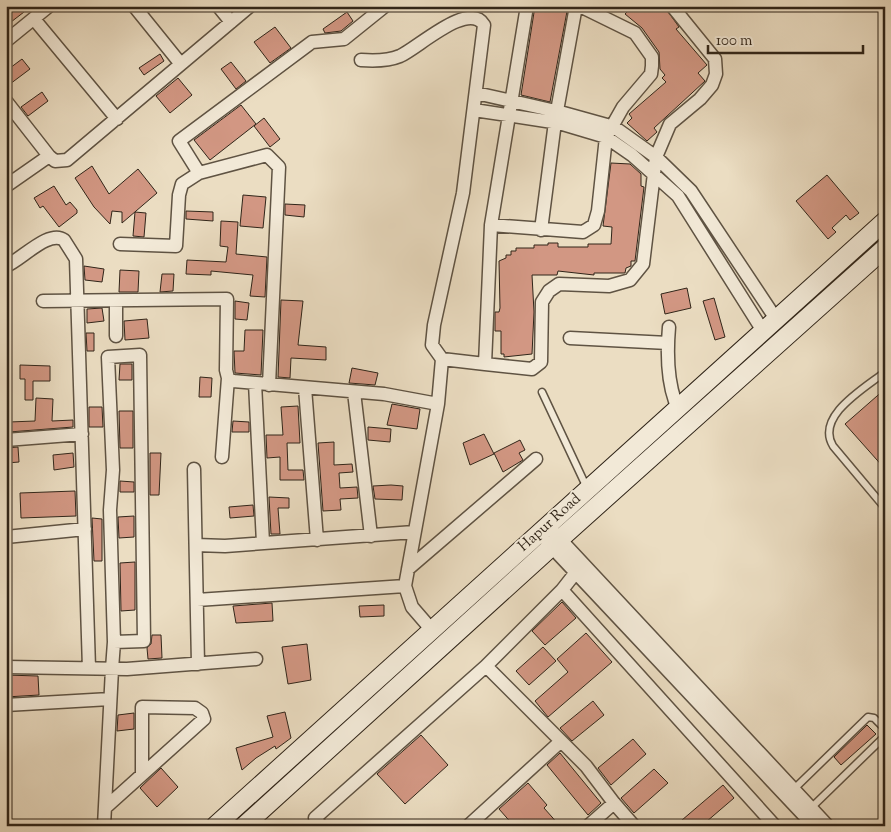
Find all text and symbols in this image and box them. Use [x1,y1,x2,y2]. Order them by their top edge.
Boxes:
scale bar [708,22,864,54]
text: 100 m [716,31,753,52]
street label: Hapur Road [514,489,586,557]

